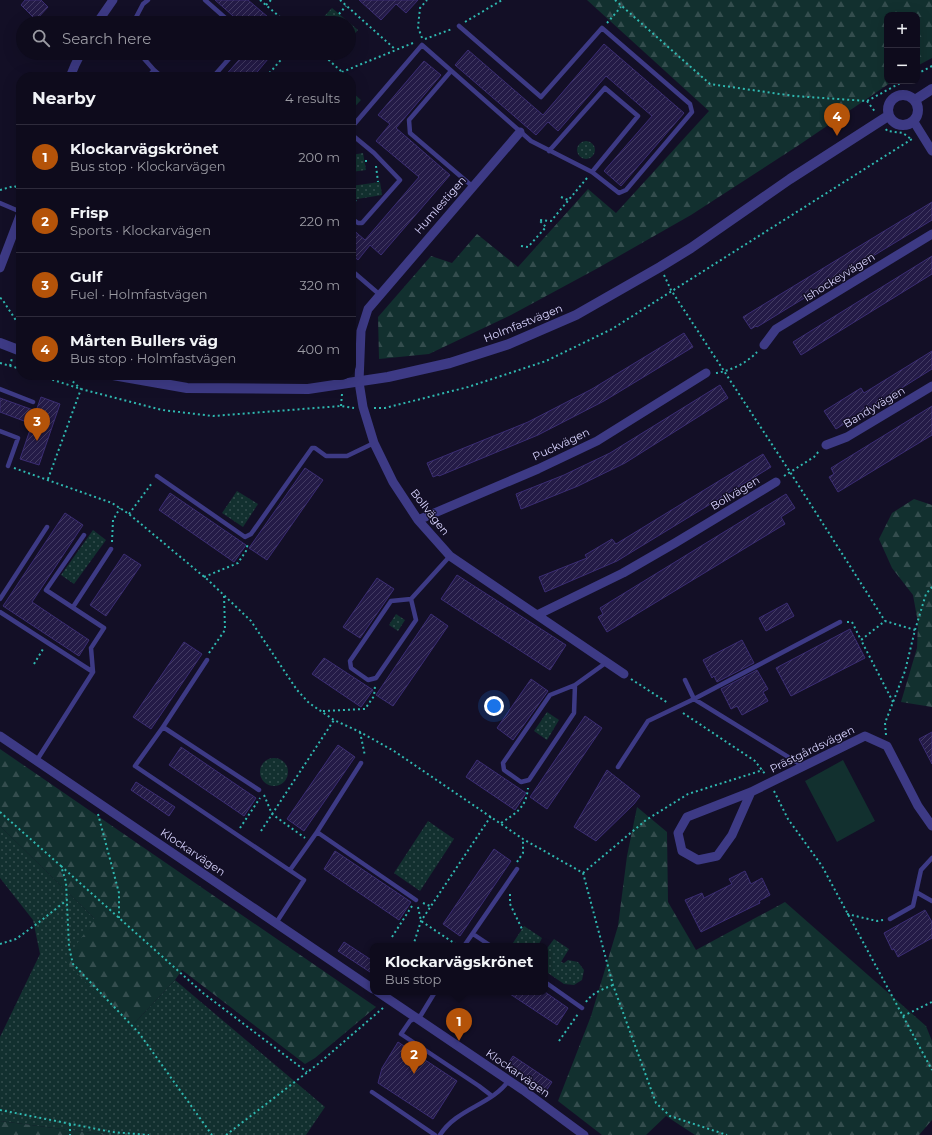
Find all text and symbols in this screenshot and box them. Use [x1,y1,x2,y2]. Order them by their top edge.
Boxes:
map controls [884,12,920,84]
button: + [884,12,920,48]
search box [16,16,356,60]
icon: search [30,27,52,49]
text: Search here [62,29,151,48]
button: − [884,48,920,84]
text: Nearby [32,88,96,108]
text: 4 results [285,90,340,106]
pin: 4 [824,103,850,136]
text: Klockarvägskrönet [70,139,219,158]
text: 1 [42,149,48,165]
text: 200 m [298,149,340,165]
text: Bus stop · Klockarvägen [70,158,226,174]
street label: Humlestigen [411,173,469,237]
text: Frisp [70,203,109,222]
text: 2 [41,213,49,229]
text: 220 m [299,213,340,229]
text: Sports · Klockarvägen [70,222,211,238]
street label: Ishockeyvägen [801,249,877,305]
text: Gulf [70,267,102,286]
text: 3 [41,277,49,293]
text: 320 m [300,277,340,293]
text: Fuel · Holmfastvägen [70,286,208,302]
street label: Holmfastvägen [481,301,565,345]
text: Mårten Bullers väg [70,331,218,350]
text: 4 [41,341,49,357]
text: 400 m [297,341,340,357]
text: Bus stop · Holmfastvägen [70,350,236,366]
street label: Bandyvägen [841,383,907,431]
pin: 3 [24,408,50,441]
street label: Puckvägen [530,425,592,463]
street label: Bollvägen [708,473,762,513]
street label: Bollvägen [408,486,452,538]
your location [484,696,504,716]
street label: Prästgårdsvägen [767,722,857,776]
street label: Klockarvägen [158,825,228,879]
popup [370,943,548,995]
text: Klockarvägskrönet [385,952,533,971]
text: Bus stop [385,971,441,987]
pin: 1 [446,1008,472,1041]
pin: 2 [401,1041,427,1074]
street label: Klockarvägen [483,1046,553,1100]

